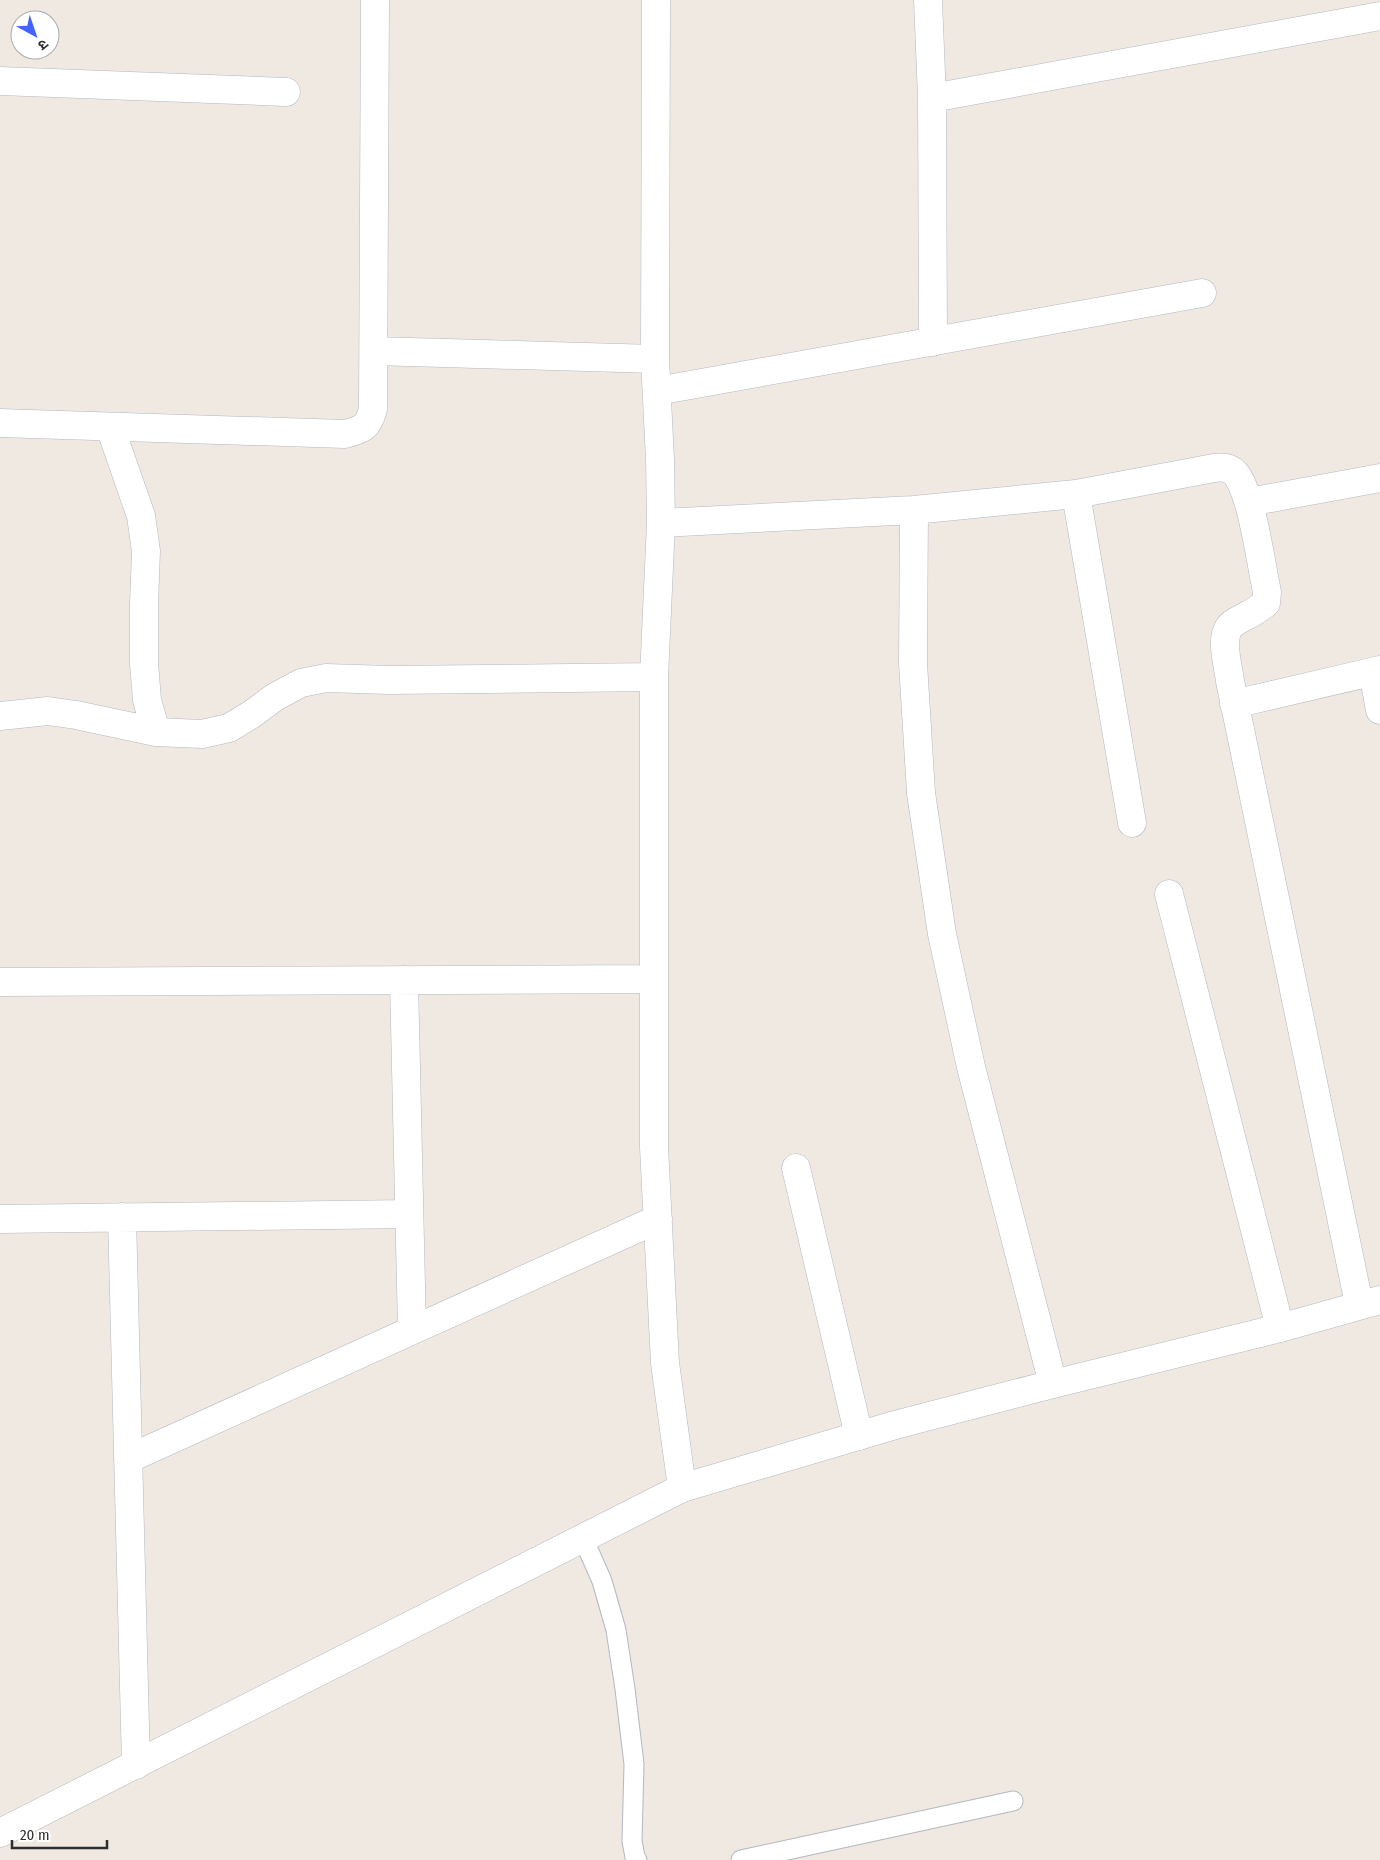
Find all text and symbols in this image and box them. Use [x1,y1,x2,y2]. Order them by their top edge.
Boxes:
north arrow [10,10,60,60]
text: उ [34,35,52,54]
scale bar [12,1818,108,1850]
text: 20 m [20,1826,50,1844]

